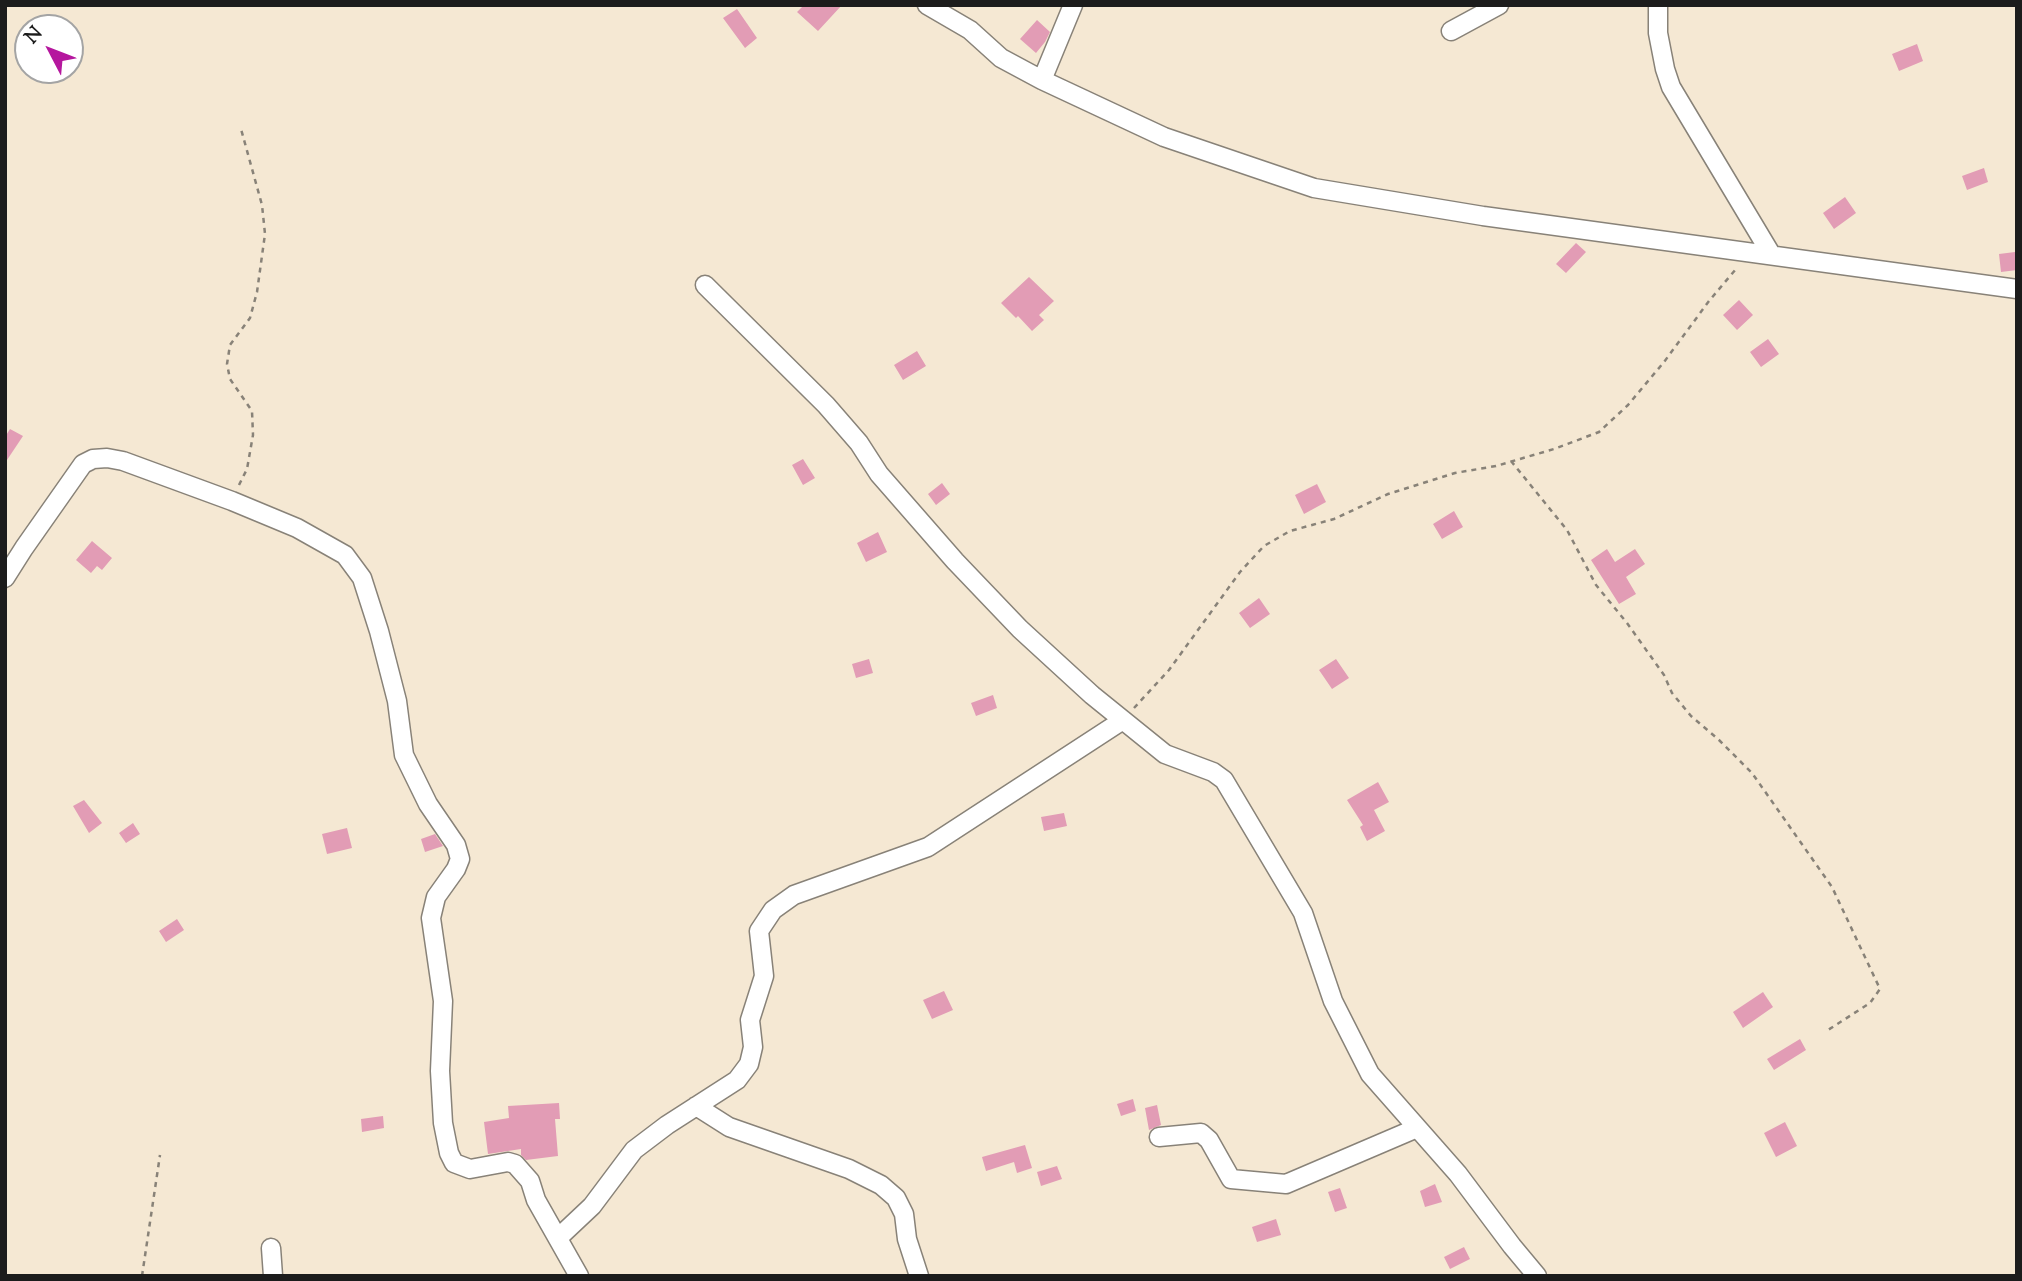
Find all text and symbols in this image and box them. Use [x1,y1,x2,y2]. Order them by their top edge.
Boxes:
north arrow [14,14,84,84]
text: N [19,21,50,51]

